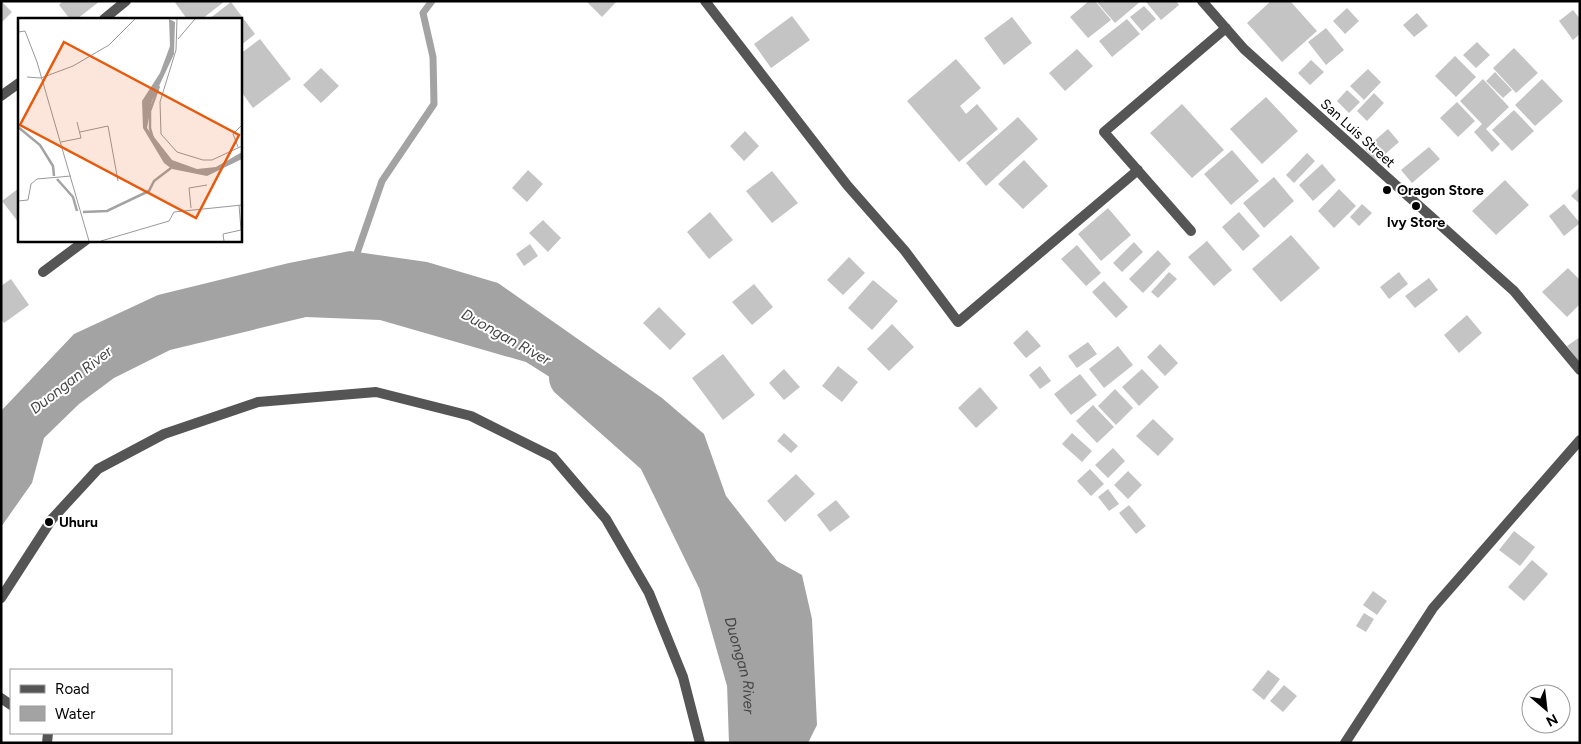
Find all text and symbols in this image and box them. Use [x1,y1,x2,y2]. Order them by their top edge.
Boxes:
inset map [18,18,241,241]
street label: San Luis Street [1317,95,1398,171]
place label: Oragon Store [1397,182,1484,199]
marker: Oragon Store [1381,184,1393,196]
marker: Ivy Store [1410,200,1422,212]
place label: Ivy Store [1387,214,1445,231]
water label: Duongan River [458,305,555,369]
water label: Duongan River [26,342,116,418]
place label: Uhuru [59,514,98,531]
marker: Uhuru [43,516,55,528]
water label: Duongan River [721,615,758,715]
legend [10,669,172,734]
text: Road [55,680,90,698]
north arrow [1521,684,1571,734]
text: Water [55,705,95,723]
text: N [1543,710,1561,730]

